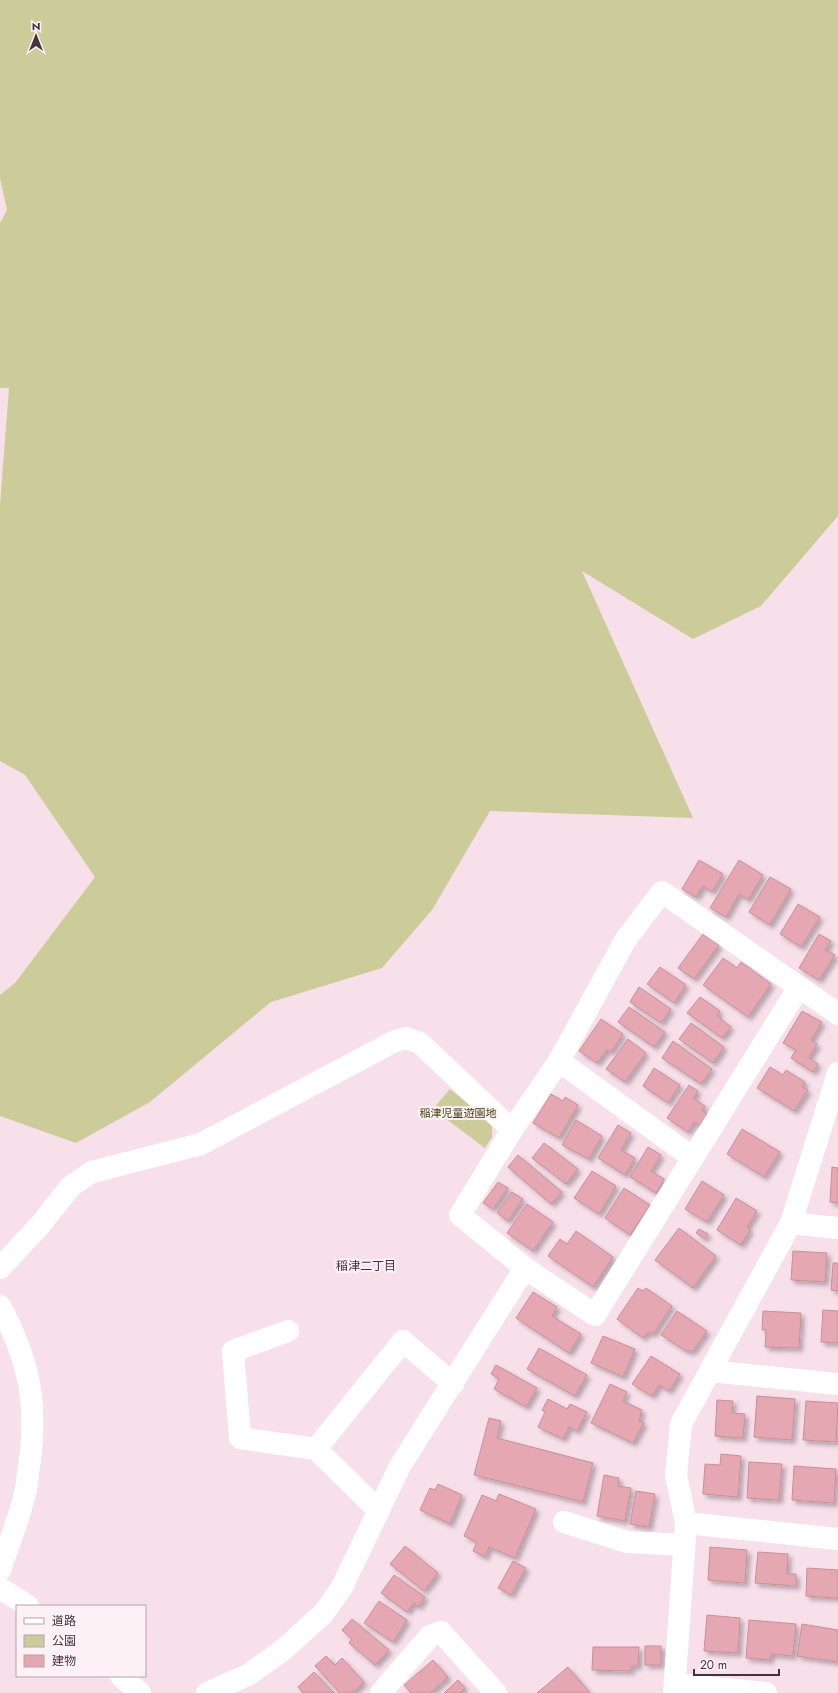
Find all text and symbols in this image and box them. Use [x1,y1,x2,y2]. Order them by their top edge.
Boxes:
north arrow [16,16,56,56]
text: N [32,18,40,34]
park label: 稲津児童遊園地 [420,1105,497,1121]
district label: 稲津二丁目 [336,1257,396,1275]
legend [16,1605,146,1677]
text: 道路 [52,1612,76,1630]
text: 公園 [52,1632,76,1650]
scale bar [694,1651,779,1677]
text: 建物 [52,1652,76,1670]
text: 20 m [700,1656,727,1674]

